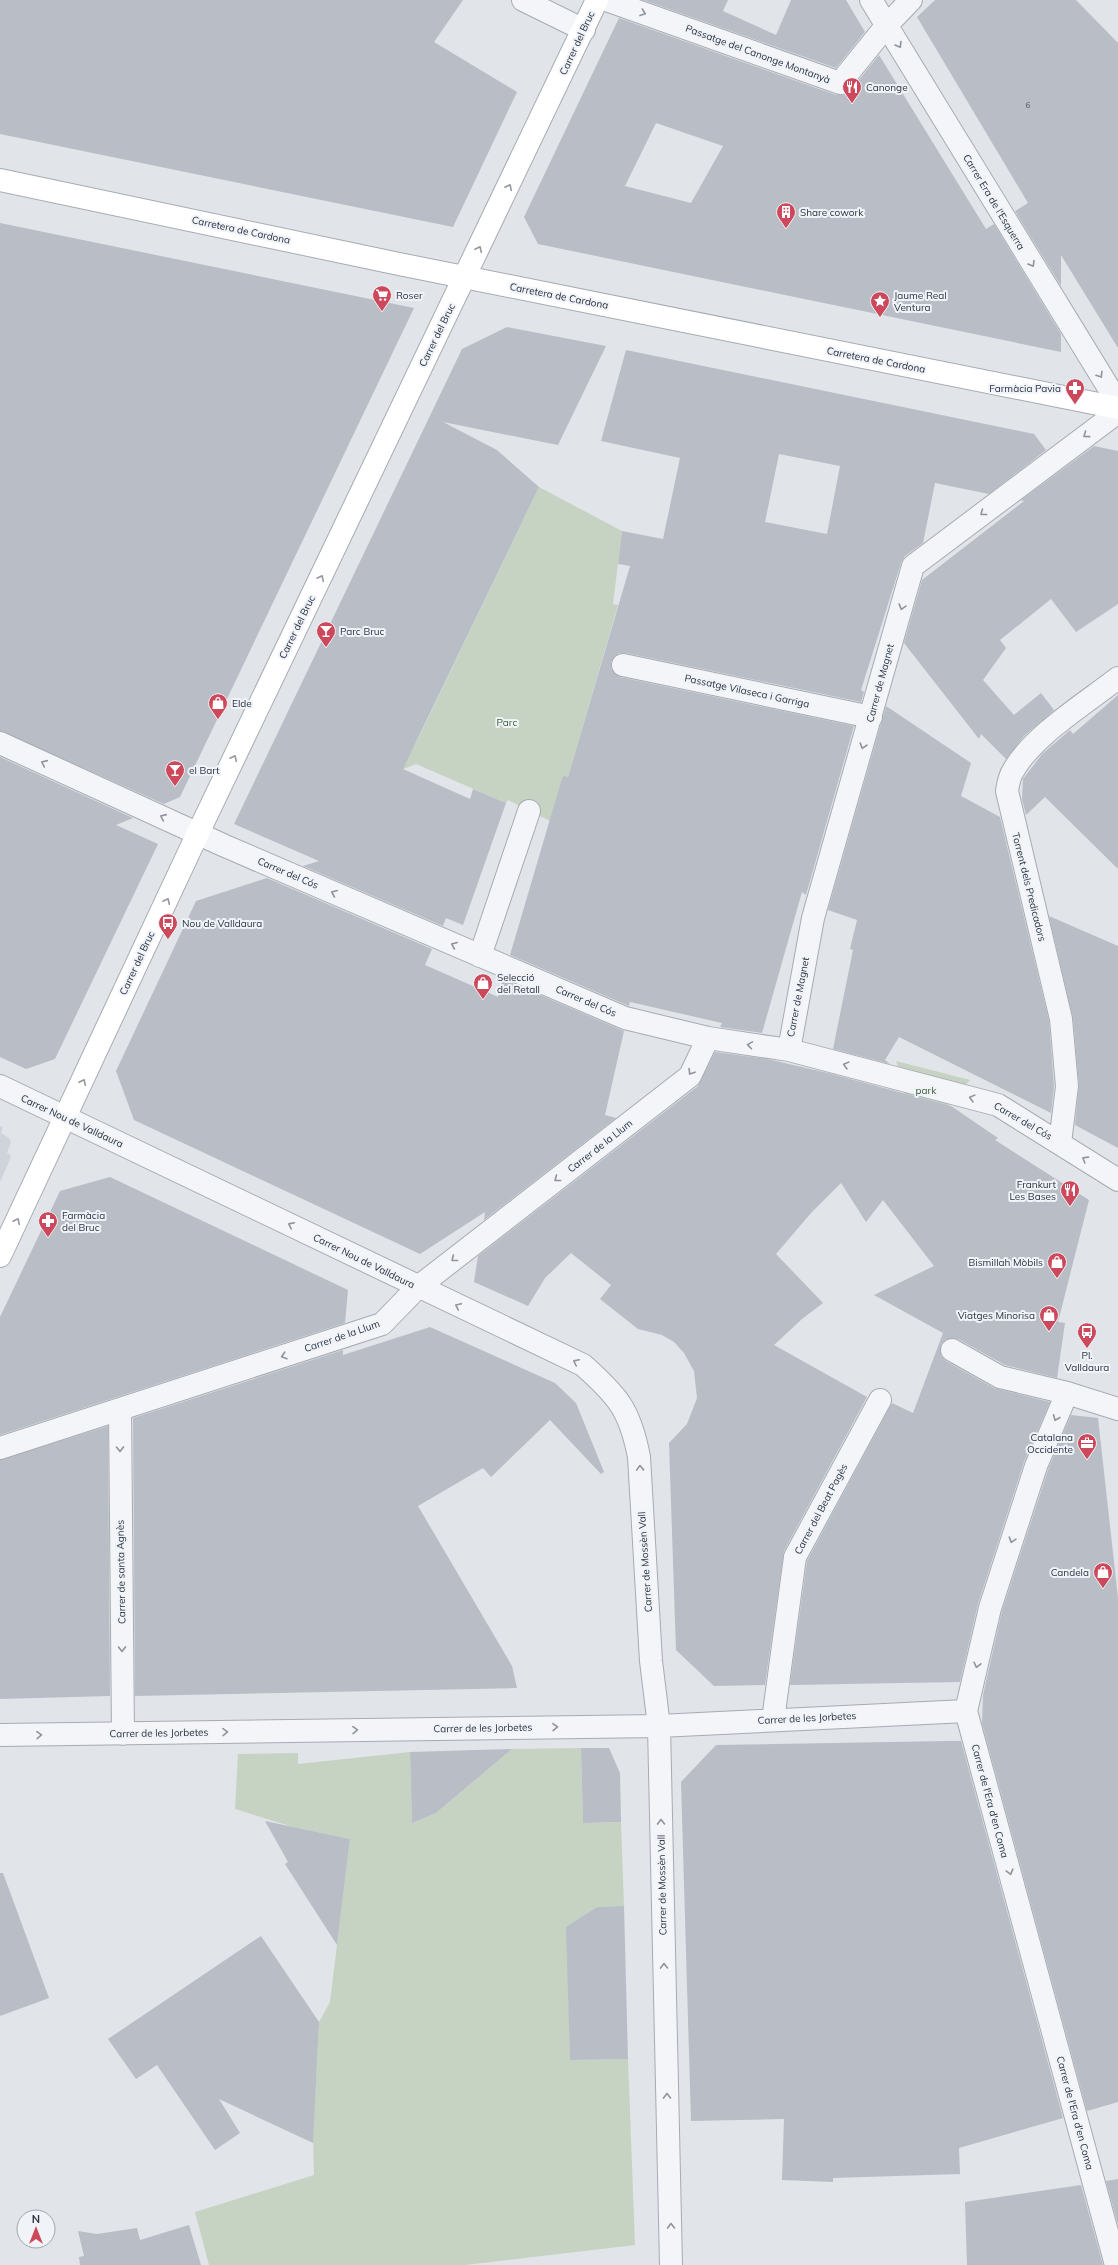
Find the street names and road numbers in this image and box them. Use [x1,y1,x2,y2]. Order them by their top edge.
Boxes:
street label: Carrer del Bruc [556,9,598,77]
street label: Passatge del Canonge Montanyà [684,22,832,86]
street label: Carrer Era de l'Esquerra [960,152,1028,252]
street label: Carretera de Cardona [191,213,291,247]
street label: Carretera de Cardona [509,280,609,312]
street label: Carrer del Bruc [416,301,458,369]
street label: Carretera de Cardona [826,344,926,376]
street label: Carrer del Bruc [276,593,318,661]
street label: Carrer de Magnet [863,642,897,724]
street label: Passatge Vilaseca i Garriga [683,671,811,711]
street label: Torrent dels Predicadors [1009,831,1049,943]
street label: Carrer del Cós [255,854,321,892]
street label: Carrer del Bruc [116,929,158,997]
street label: Carrer de Magnet [784,956,812,1038]
street label: Carrer del Cós [553,982,619,1020]
street label: Carrer Nou de Valldaura [19,1092,125,1150]
street label: Carrer del Cós [992,1099,1054,1143]
street label: Carrer de la Llum [565,1116,635,1175]
street label: Carrer Nou de Valldaura [311,1231,417,1291]
street label: Carrer de la Llum [303,1317,382,1355]
street label: Carrer del Beat Pagès [792,1461,850,1557]
street label: Carrer de Mossèn Vall [635,1511,655,1613]
street label: Carrer de santa Agnès [114,1520,128,1624]
street label: Carrer de les Jorbetes [757,1709,857,1727]
street label: Carrer de les Jorbetes [433,1721,533,1735]
street label: Carrer de les Jorbetes [109,1726,209,1740]
street label: Carrer de l'Era d'en Coma [969,1743,1011,1859]
street label: Carrer de Mossèn Vall [655,1834,669,1936]
street label: Carrer de l'Era d'en Coma [1054,2055,1096,2171]

